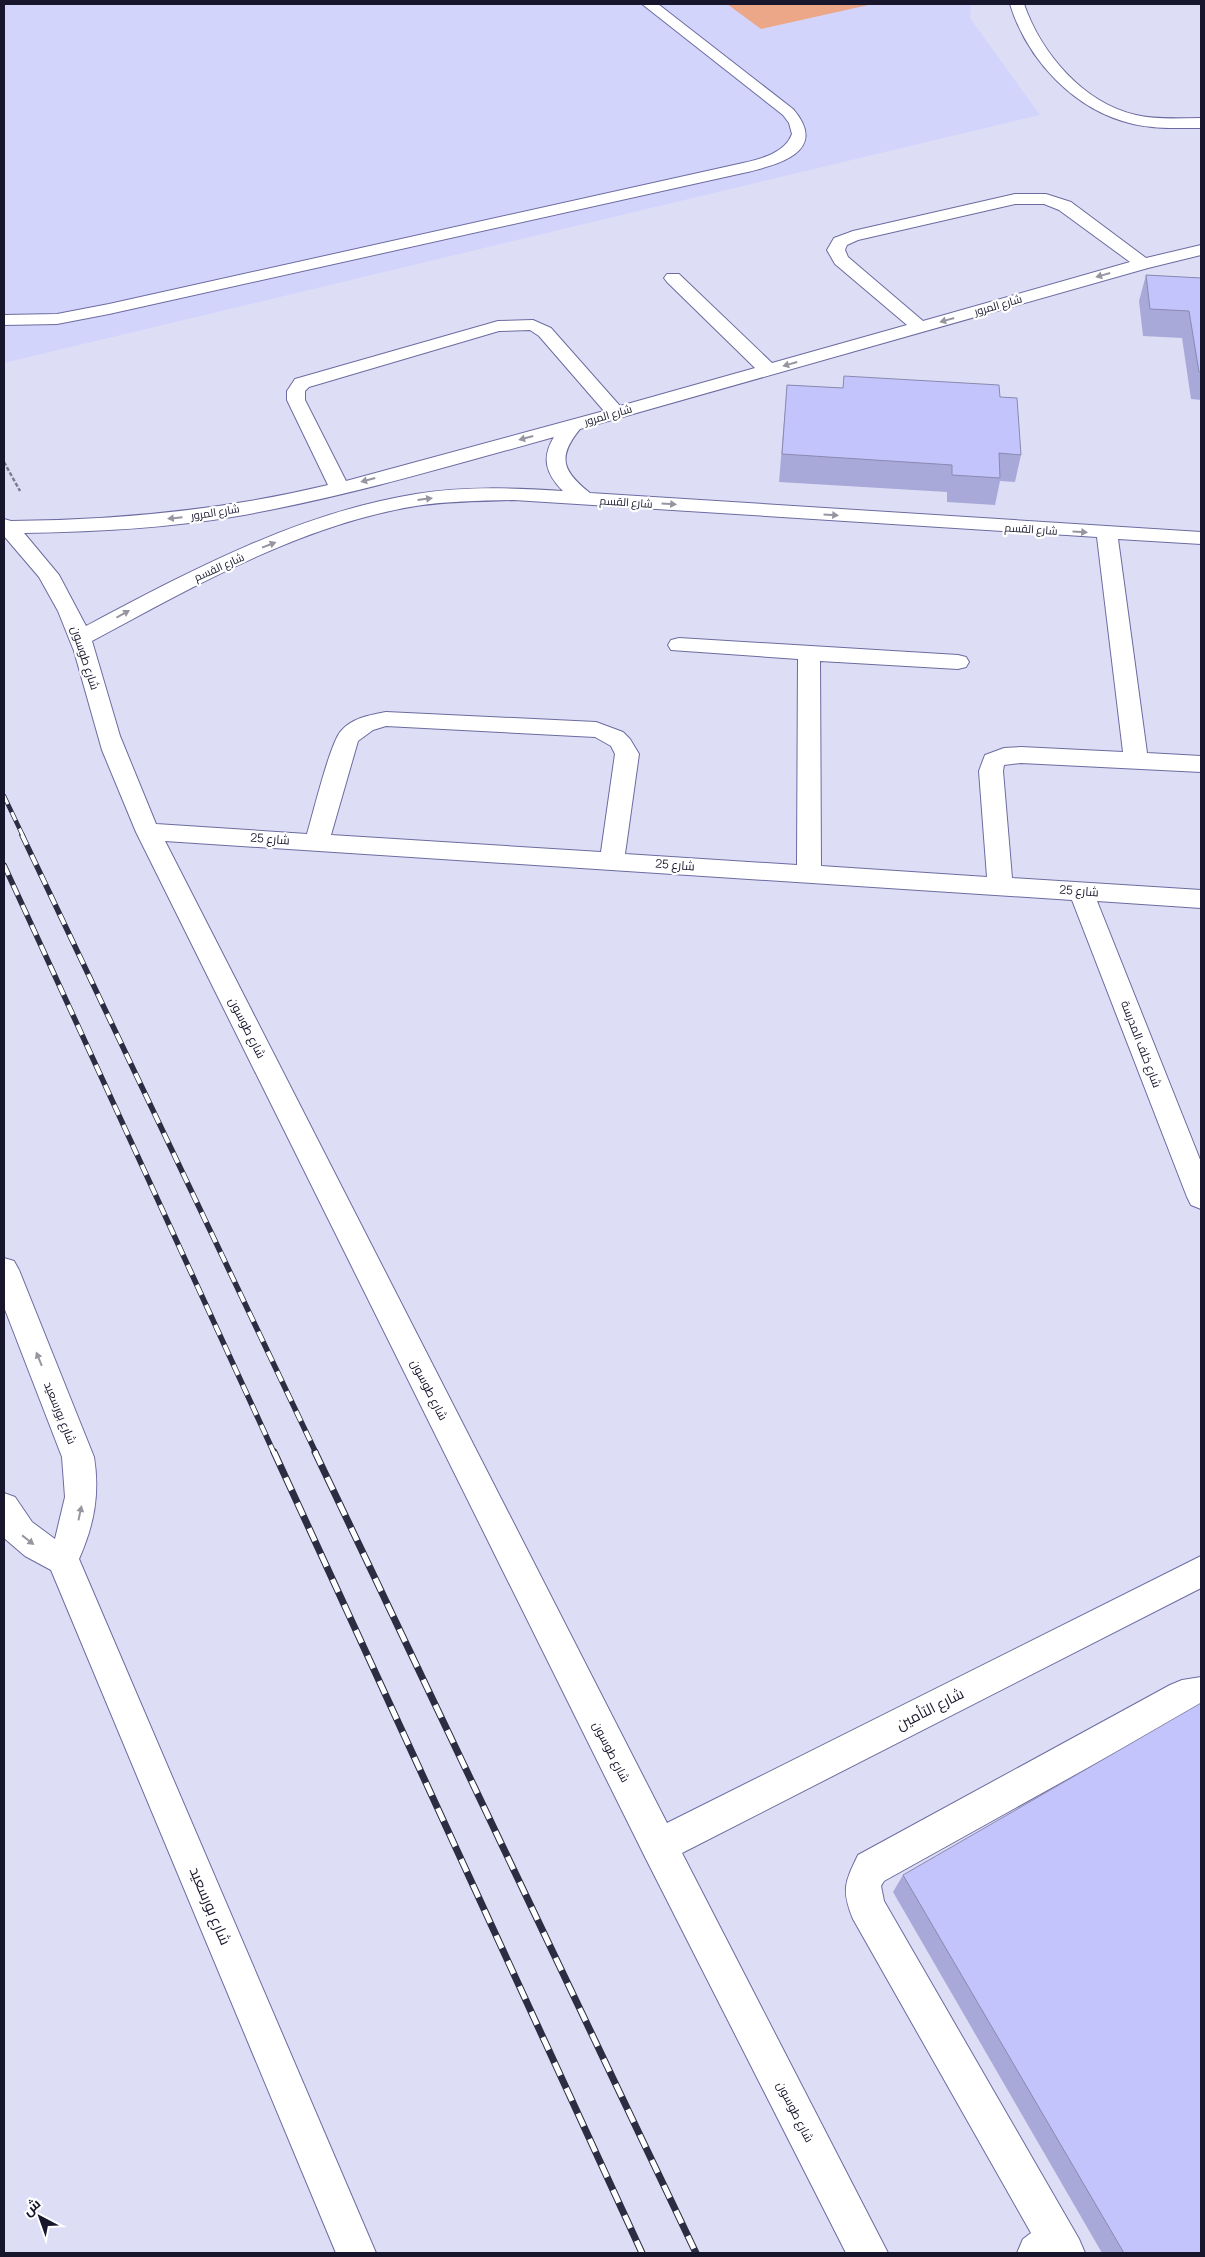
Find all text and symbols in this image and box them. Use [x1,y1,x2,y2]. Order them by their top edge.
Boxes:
one-way arrow [1096,272,1111,280]
street label: شارع المرور [971,291,1024,320]
one-way arrow [939,316,954,324]
one-way arrow [783,360,798,368]
street label: شارع المرور [581,401,634,430]
one-way arrow [518,434,533,442]
one-way arrow [361,476,376,484]
street label: شارع القسم [599,492,653,512]
one-way arrow [417,495,433,503]
street label: شارع المرور [189,500,241,524]
one-way arrow [661,501,677,509]
one-way arrow [823,512,839,520]
one-way arrow [167,514,183,522]
street label: شارع القسم [1004,519,1058,539]
one-way arrow [1073,528,1089,536]
one-way arrow [262,540,276,548]
street label: شارع القسم [191,549,247,585]
one-way arrow [116,610,129,619]
street label: شارع طوسون [67,624,104,692]
street label: شارع 25 [250,829,290,848]
street label: شارع 25 [655,855,695,874]
street label: شارع 25 [1059,881,1099,900]
street label: شارع طوسون [225,994,270,1061]
street label: شارع خلف المدرسة [1117,998,1166,1090]
one-way arrow [35,1351,43,1366]
street label: شارع طوسون [407,1356,452,1423]
street label: شارع بورسعيد [40,1379,81,1447]
one-way arrow [76,1506,84,1521]
one-way arrow [21,1534,34,1545]
street label: شارع التأمين [892,1682,968,1736]
street label: شارع طوسون [589,1718,634,1785]
street label: شارع بورسعيد [184,1863,236,1949]
street label: شارع طوسون [773,2078,818,2145]
north arrow [15,2192,65,2242]
text: ش [18,2194,44,2220]

